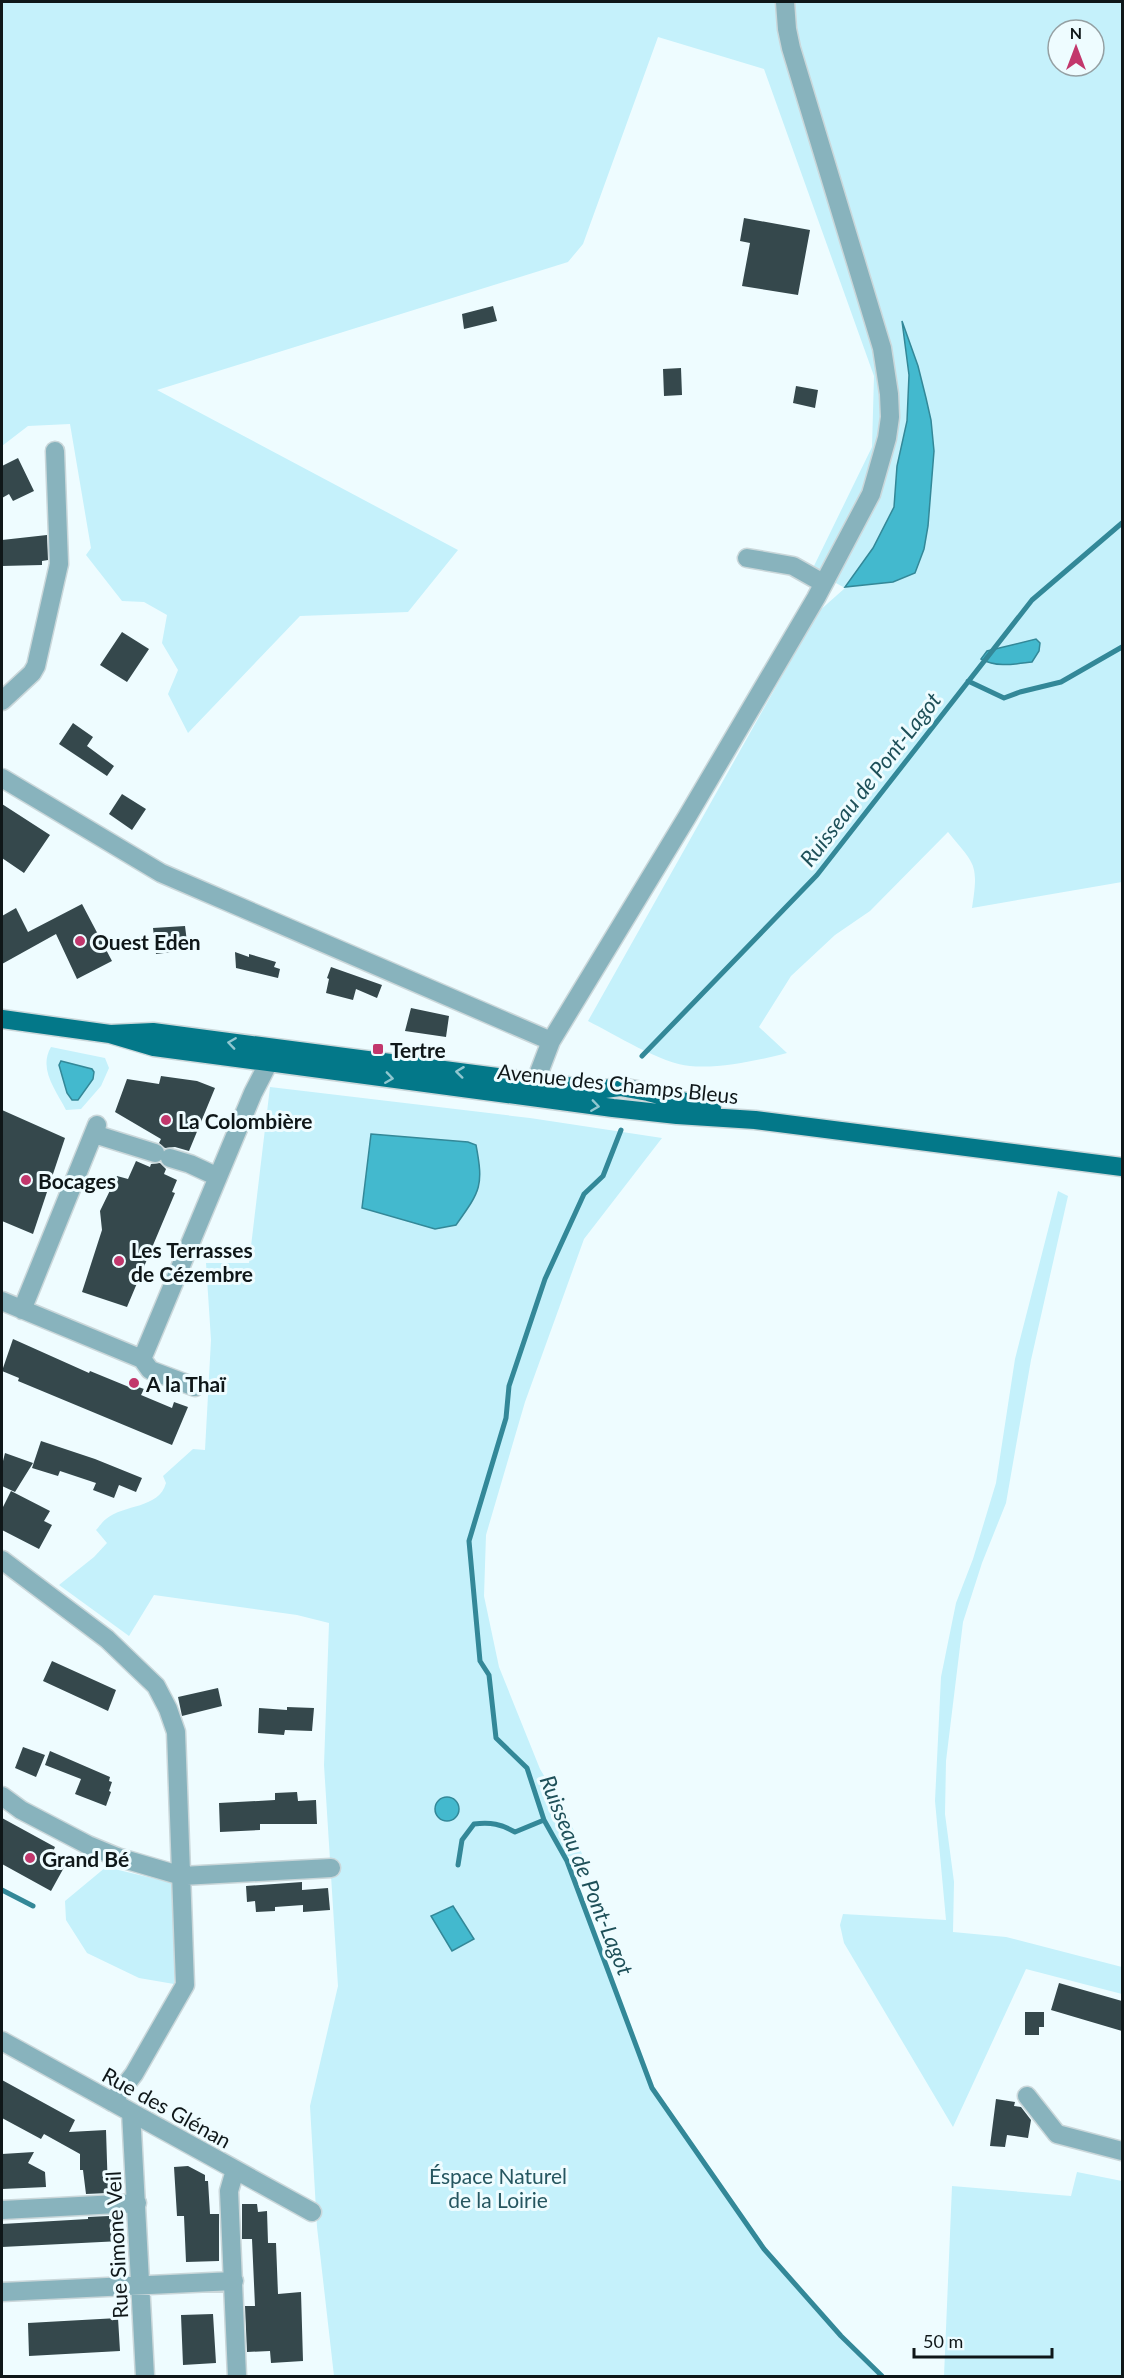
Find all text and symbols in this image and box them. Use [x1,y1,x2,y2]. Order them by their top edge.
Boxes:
north arrow [1046,18,1106,78]
text: N [1070,23,1082,42]
water label: Ruisseau de Pont-Lagot [794,686,946,871]
place label: Ouest Eden [92,929,201,954]
marker: Ouest Eden [73,934,87,948]
one-way arrow [227,1037,236,1049]
place label: Tertre [390,1037,446,1062]
marker: Tertre [371,1042,385,1056]
street label: Avenue des Champs Bleus [496,1058,740,1108]
one-way arrow [455,1066,464,1079]
one-way arrow [384,1072,393,1084]
one-way arrow [590,1099,600,1111]
place label: La Colombière [178,1108,312,1133]
marker: La Colombière [159,1113,173,1127]
place label: Bocages [38,1168,116,1193]
marker: Bocages [19,1173,33,1187]
place label: Les Terrasses de Cézembre [131,1237,253,1286]
marker: Les Terrasses de Cézembre [112,1254,126,1268]
place label: A la Thaï [145,1371,226,1396]
marker: A la Thaï [127,1376,141,1390]
water label: Ruisseau de Pont-Lagot [535,1771,640,1979]
place label: Grand Bé [42,1846,129,1871]
marker: Grand Bé [23,1851,37,1865]
street label: Rue des Glénan [98,2061,236,2153]
park label: Éspace Naturel de la Loirie [429,2163,567,2212]
street label: Rue Simone Veil [100,2171,132,2319]
scale bar [914,2321,1052,2359]
text: 50 m [923,2330,963,2352]

